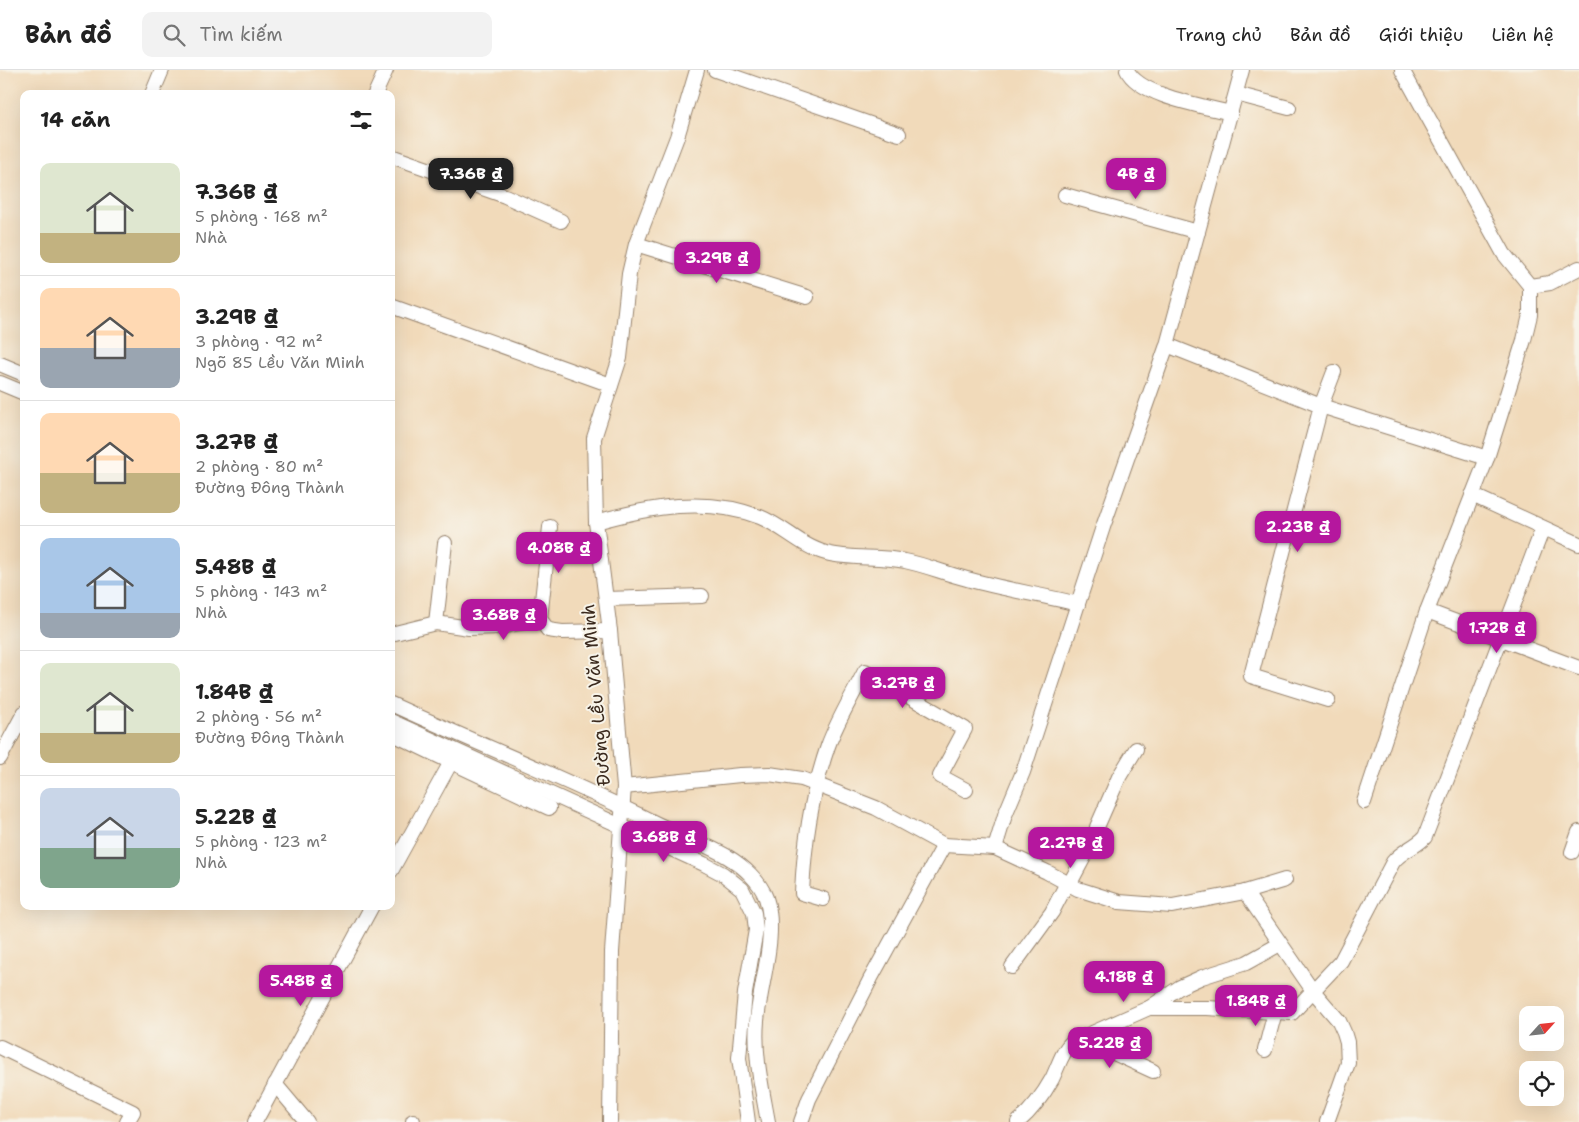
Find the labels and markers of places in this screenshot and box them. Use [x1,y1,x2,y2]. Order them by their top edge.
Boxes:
pin: 7.36B ₫ [425,158,517,200]
pin: 4B ₫ [1106,158,1166,200]
pin: 3.29B ₫ [671,242,763,284]
pin: 2.23B ₫ [1252,510,1344,553]
pin: 4.08B ₫ [513,532,605,574]
pin: 3.68B ₫ [458,598,550,641]
pin: 1.72B ₫ [1451,612,1543,654]
pin: 3.27B ₫ [857,666,949,709]
pin: 3.68B ₫ [618,820,710,863]
pin: 2.27B ₫ [1025,826,1117,869]
pin: 4.18B ₫ [1078,960,1170,1003]
pin: 5.48B ₫ [255,964,347,1007]
pin: 1.84B ₫ [1210,984,1302,1027]
pin: 5.22B ₫ [1064,1026,1156,1069]

